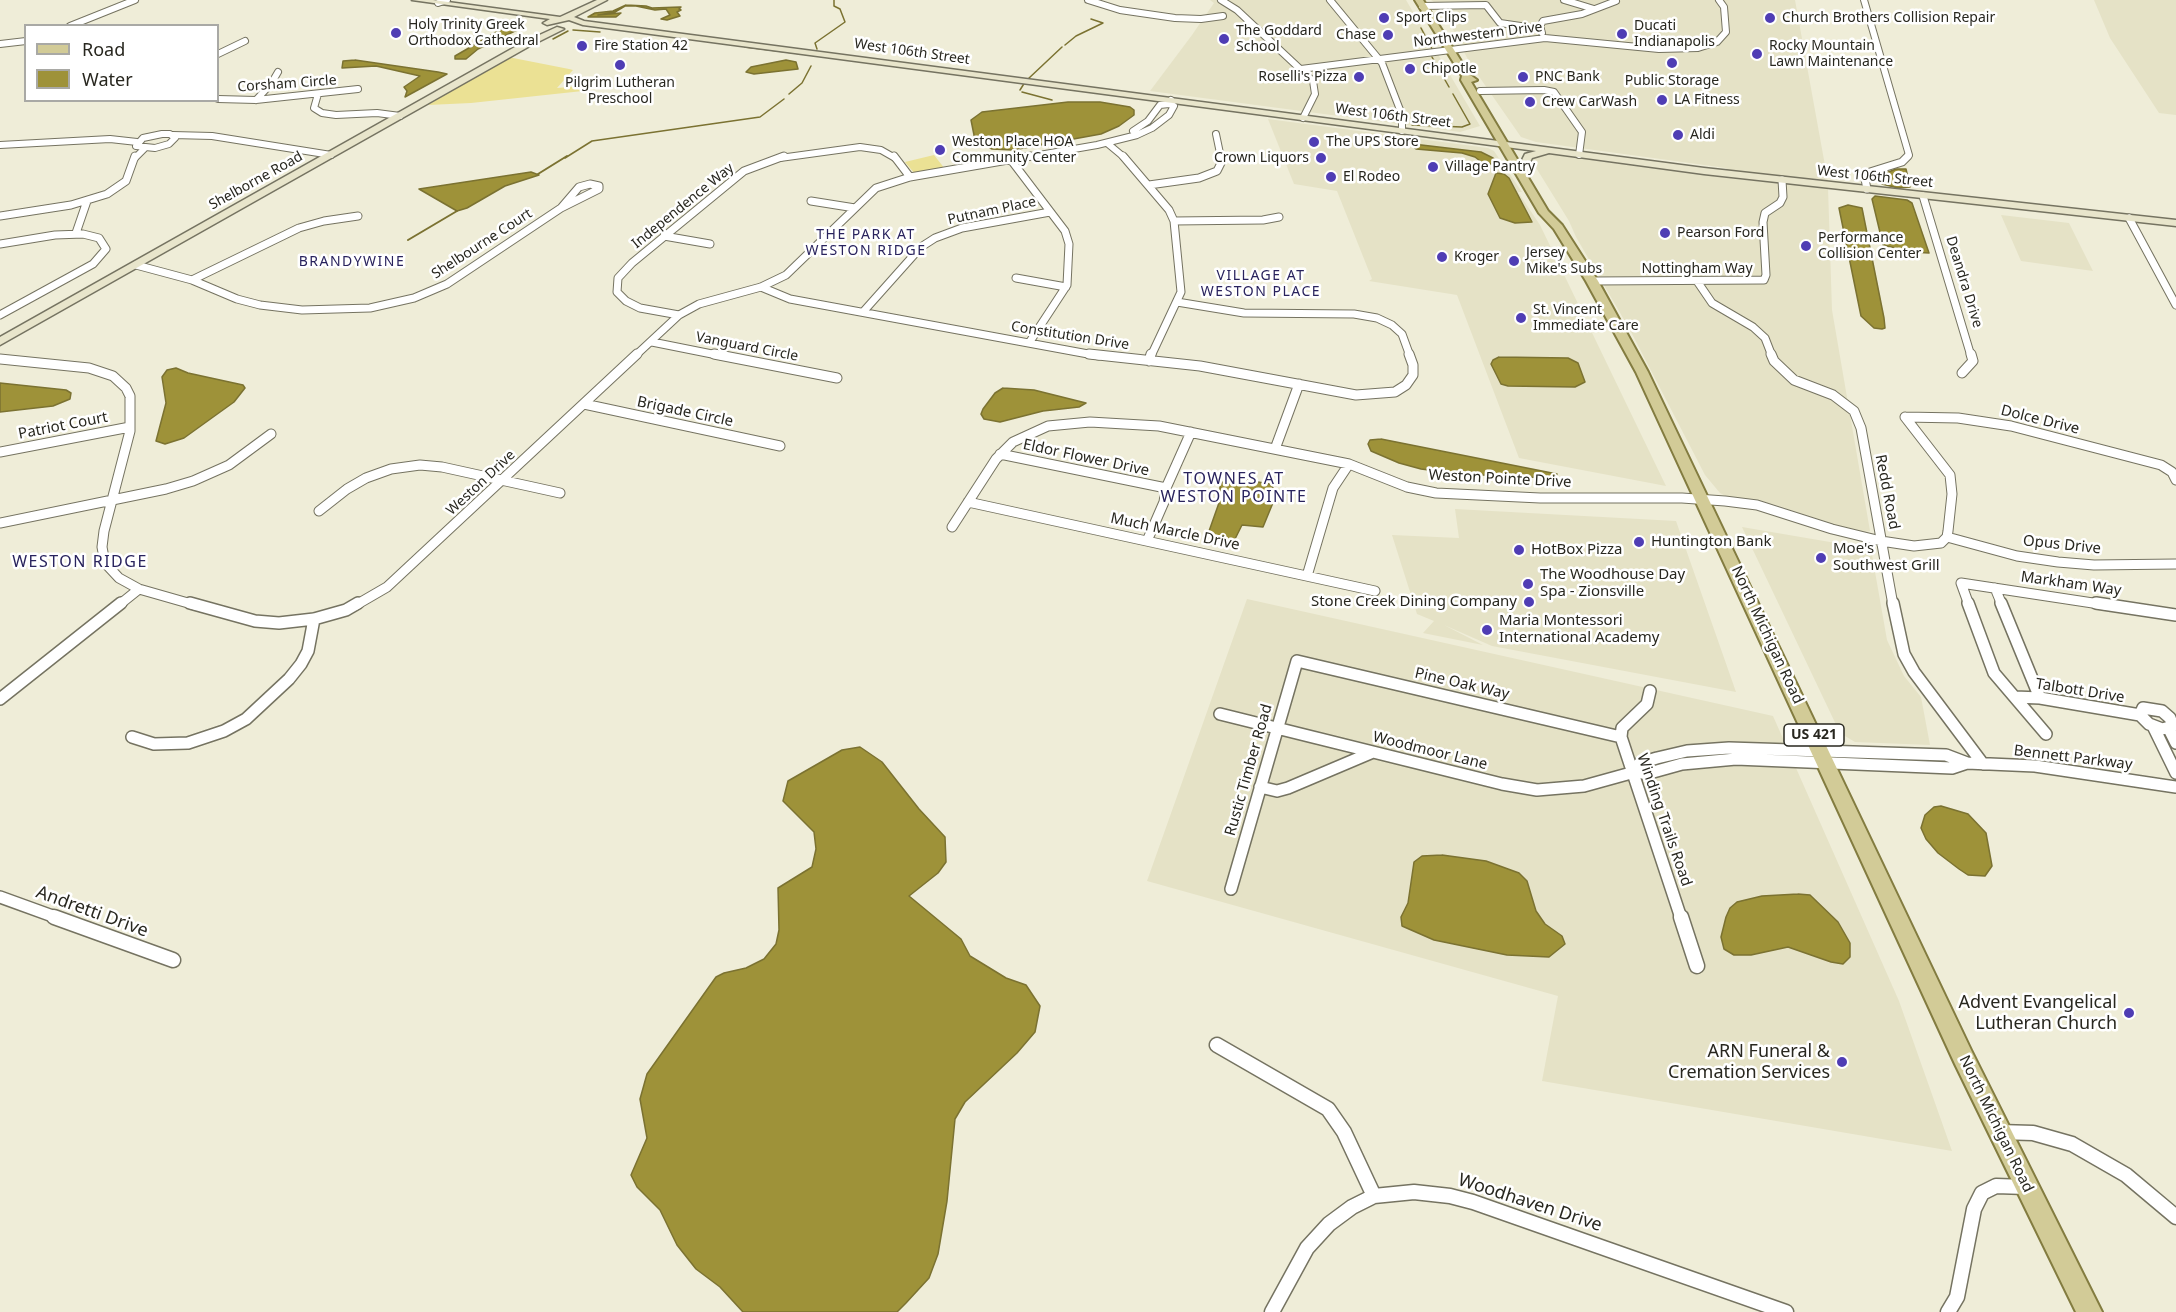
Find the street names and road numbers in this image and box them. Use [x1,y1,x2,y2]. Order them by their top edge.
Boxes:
street label: Northwestern Drive [1413,19,1543,51]
street label: West 106th Street [853,36,971,68]
street label: Corsham Circle [237,72,337,96]
street label: West 106th Street [1334,101,1452,131]
street label: Shelborne Road [206,148,306,214]
street label: Independence Way [629,160,737,252]
street label: West 106th Street [1816,163,1934,191]
street label: Putnam Place [946,193,1038,229]
street label: Shelbourne Court [429,205,535,283]
street label: Deandra Drive [1942,234,1986,330]
street label: Nottingham Way [1641,261,1753,277]
street label: Constitution Drive [1010,318,1130,354]
street label: Vanguard Circle [695,329,799,365]
street label: Brigade Circle [635,393,735,431]
street label: Dolce Drive [1999,402,2081,438]
street label: Patriot Court [17,409,109,443]
street label: Eldor Flower Drive [1021,436,1151,480]
street label: Weston Drive [443,447,519,519]
street label: Redd Road [1871,453,1903,531]
street label: Weston Pointe Drive [1428,466,1572,492]
street label: Much Marcle Drive [1109,510,1241,554]
street label: Opus Drive [2022,532,2102,558]
street label: North Michigan Road [1727,563,1807,707]
street label: Markham Way [2019,568,2123,600]
street label: Pine Oak Way [1413,664,1511,704]
street label: Talbott Drive [2034,675,2126,707]
street label: Rustic Timber Road [1222,702,1276,838]
road number: US 421 [1784,724,1844,746]
street label: Woodmoor Lane [1371,728,1489,774]
street label: Bennett Parkway [2013,742,2133,774]
street label: Winding Trails Road [1633,751,1695,889]
street label: Andretti Drive [33,882,151,942]
street label: North Michigan Road [1955,1053,2037,1195]
street label: Woodhaven Drive [1455,1170,1605,1236]

